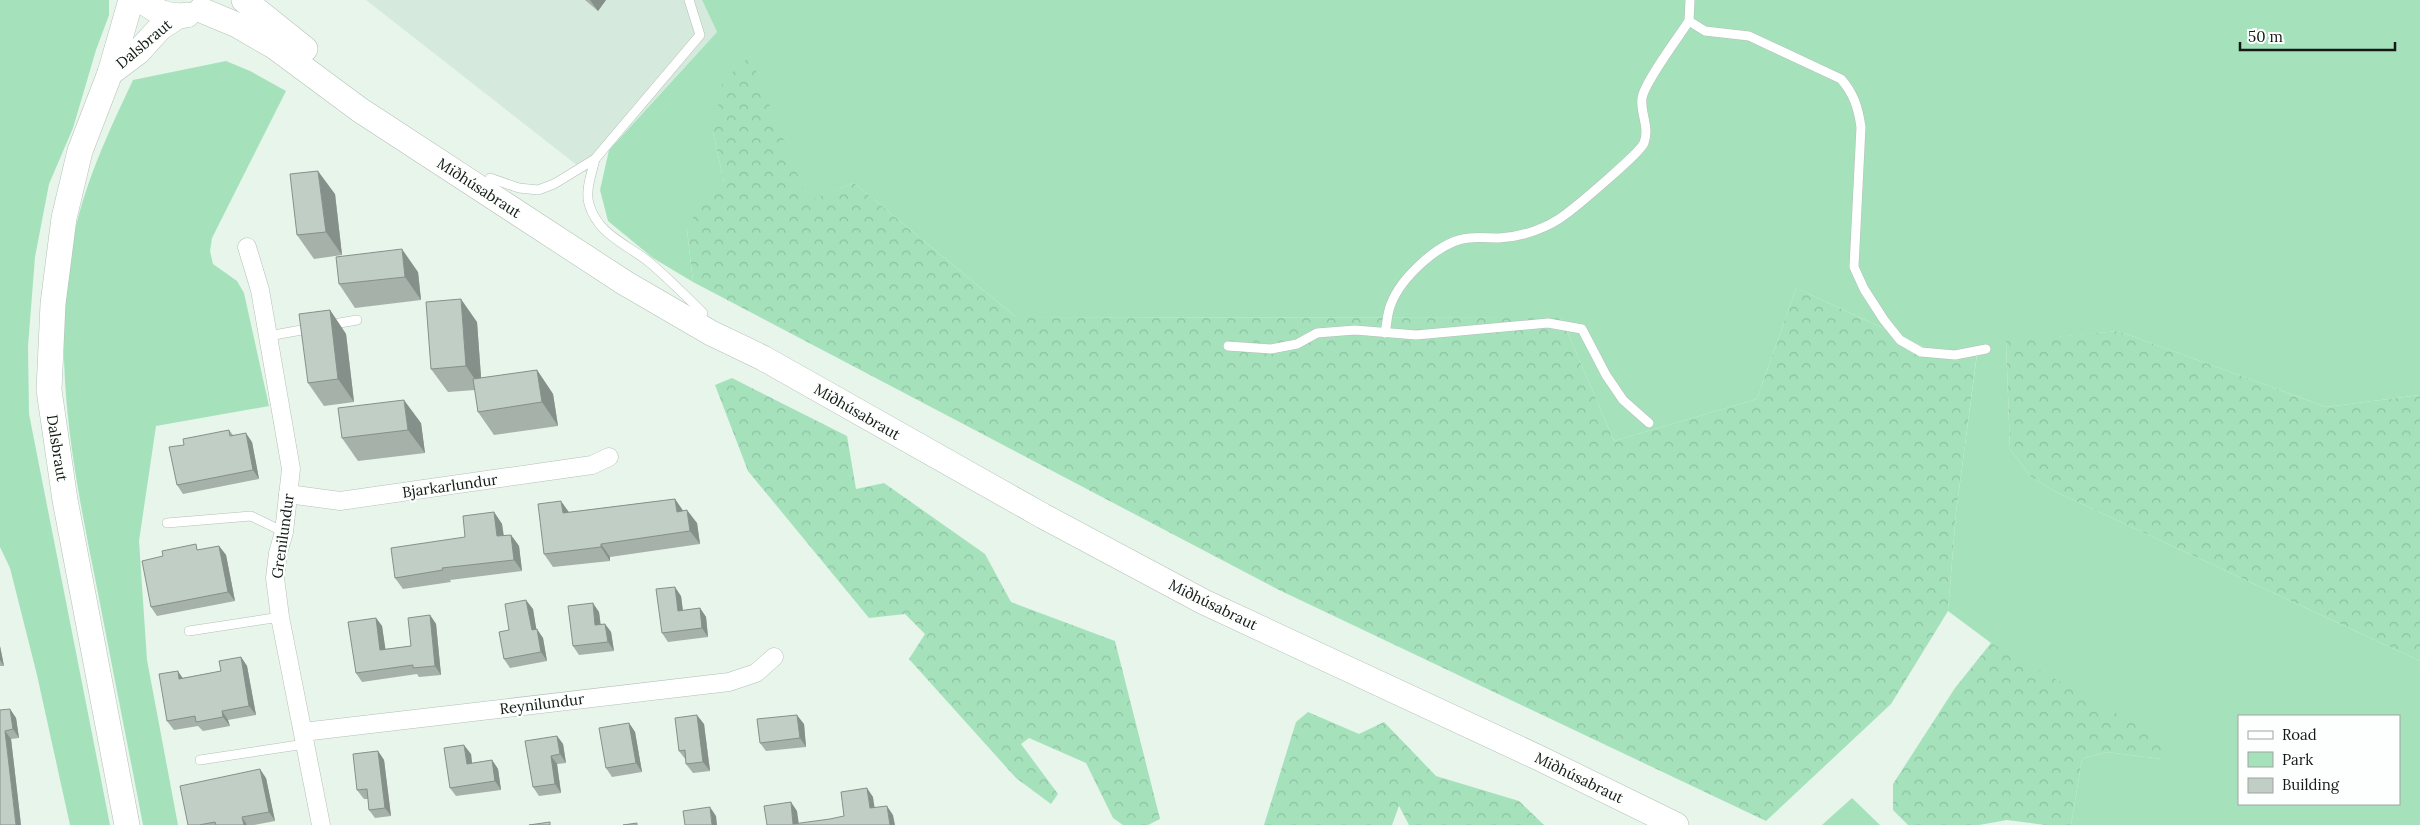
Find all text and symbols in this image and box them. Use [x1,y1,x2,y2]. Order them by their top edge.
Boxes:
street label: Dalsbraut [112,15,176,73]
scale bar [2240,20,2395,52]
text: 50 m [2248,27,2283,46]
street label: Miðhúsabraut [434,153,525,222]
street label: Miðhúsabraut [811,379,904,444]
street label: Dalsbraut [43,413,72,483]
street label: Bjarkarlundur [401,469,499,502]
street label: Grenilundur [267,492,298,580]
street label: Miðhúsabraut [1166,575,1261,634]
street label: Reynilundur [499,689,586,718]
legend [2238,715,2400,805]
text: Road [2282,725,2317,744]
street label: Miðhúsabraut [1532,748,1627,807]
text: Park [2282,750,2313,769]
text: Building [2282,775,2340,794]

